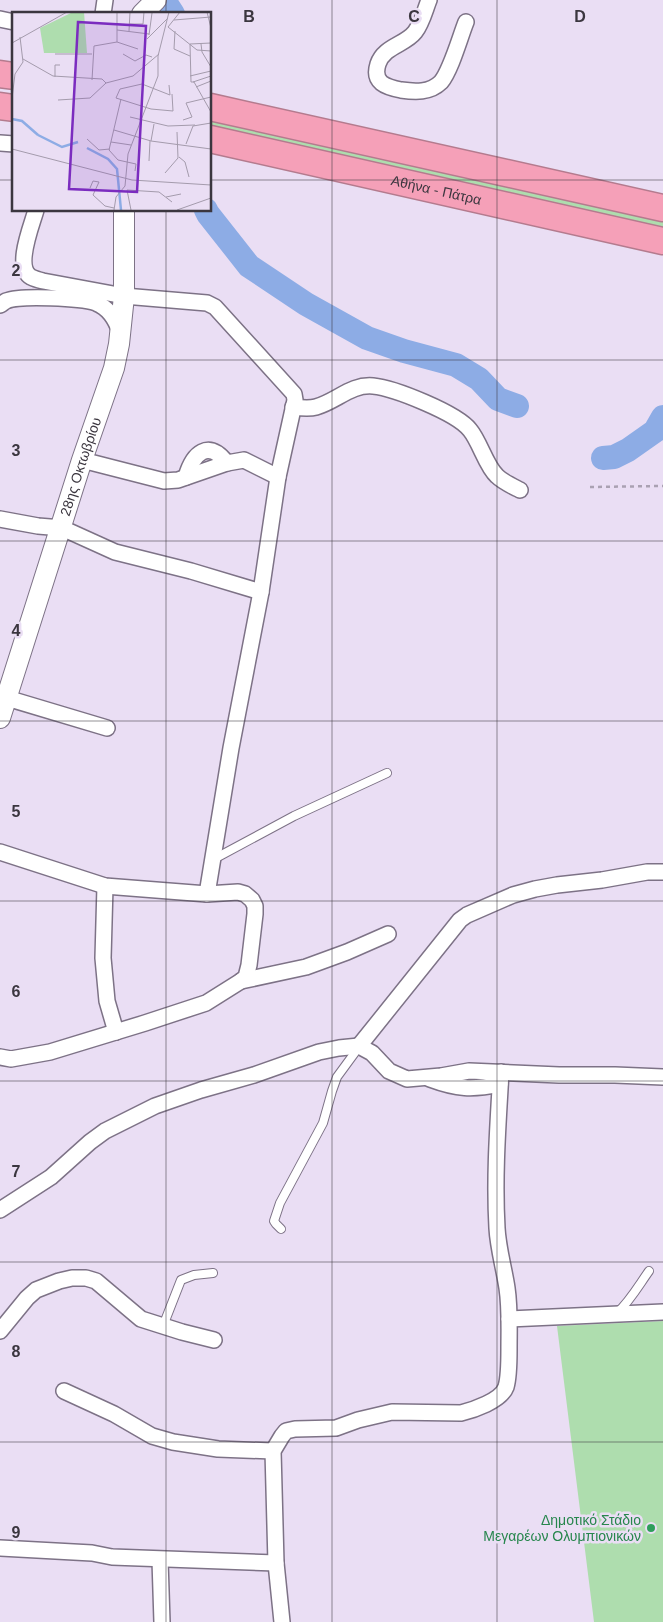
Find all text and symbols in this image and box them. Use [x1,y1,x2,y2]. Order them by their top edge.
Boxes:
text: B [243,8,255,25]
text: C [408,8,420,25]
text: D [574,8,586,25]
inset map [12,12,211,211]
street label: Αθήνα - Πάτρα [390,172,483,208]
text: 2 [12,262,21,279]
street label: 28ης Οκτωβρίου [57,415,104,518]
text: 3 [12,442,21,459]
text: 4 [12,622,21,639]
text: 5 [12,803,21,820]
text: 6 [12,983,21,1000]
text: 7 [12,1163,21,1180]
text: 8 [12,1343,21,1360]
place label: Δημοτικό Στάδιο Μεγαρέων Ολυμπιονικών [483,1512,641,1544]
marker: Δημοτικό Στάδιο Μεγαρέων Ολυμπιονικών [645,1522,657,1534]
text: 9 [12,1524,21,1541]

